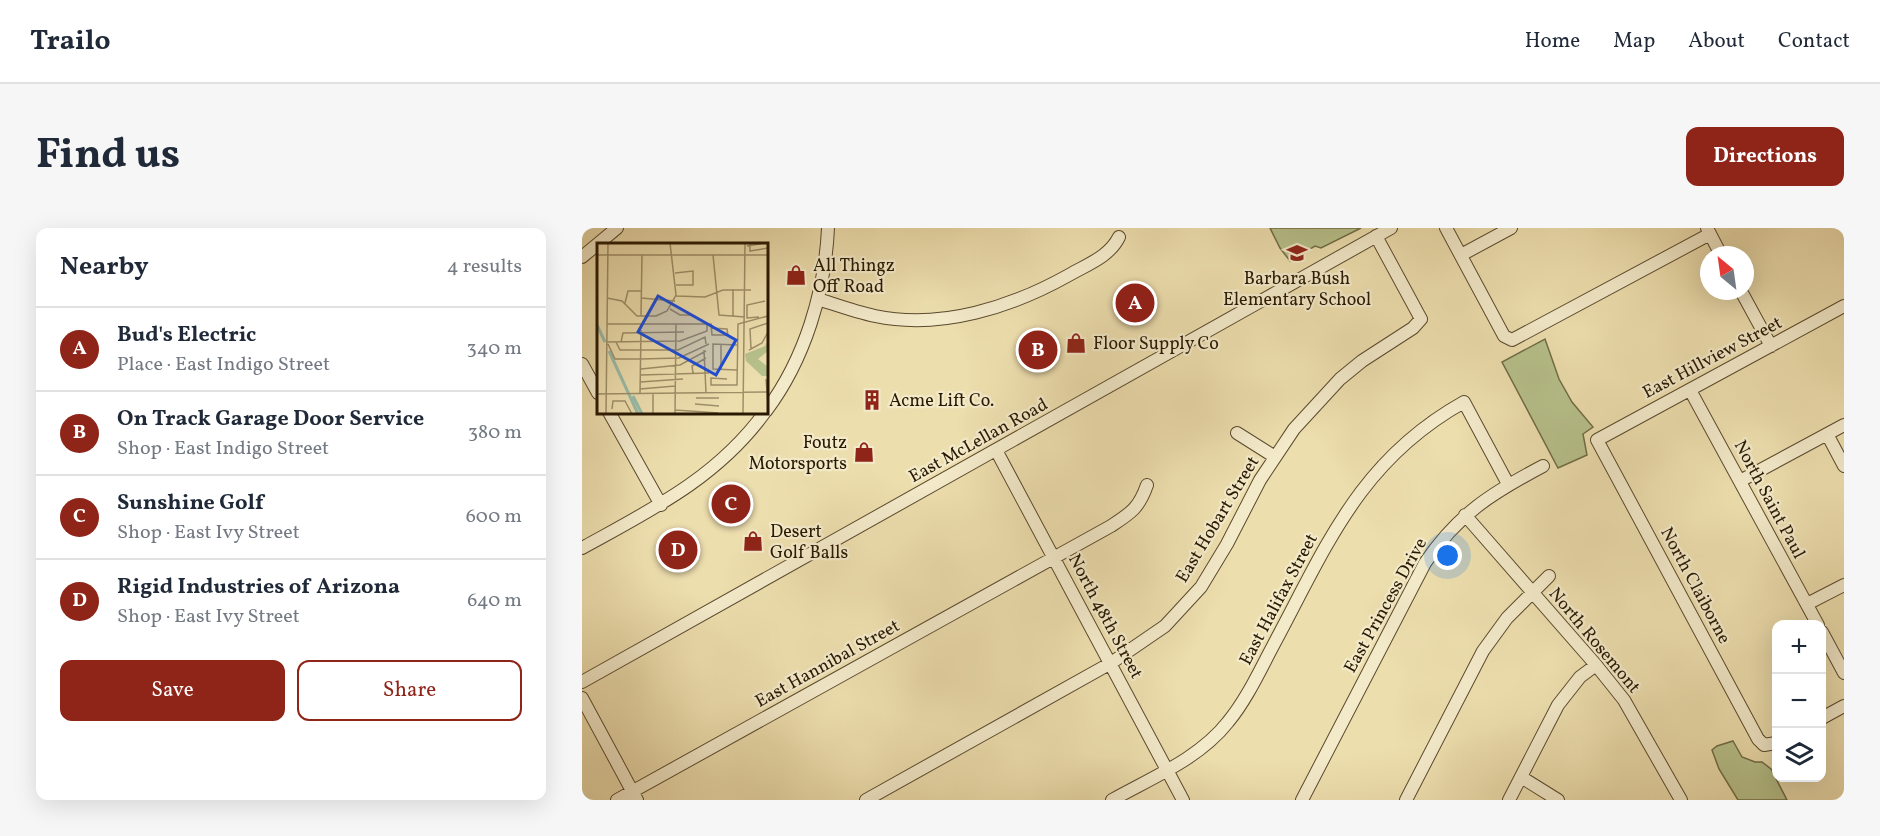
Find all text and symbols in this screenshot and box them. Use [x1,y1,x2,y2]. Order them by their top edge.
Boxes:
text: Trailo [30,22,111,61]
text: Home [1525,27,1580,56]
text: Map [1613,27,1655,56]
text: About [1688,27,1745,56]
text: Contact [1778,27,1850,56]
text: Find us [36,127,180,186]
button: Directions [1686,127,1844,186]
school or university icon: Barbara Bush Elementary School [1285,241,1309,265]
inset map [597,243,768,414]
north arrow [1700,246,1754,300]
text: Nearby [60,249,149,285]
text: 4 results [447,253,522,281]
place label: All Thingz Off Road [813,254,895,300]
shop icon: All Thingz Off Road [784,263,808,287]
place label: Barbara Bush Elementary School [1223,267,1371,313]
pin: A [1116,280,1154,326]
street label: East Hillview Street [1639,311,1787,406]
text: Bud's Electric [117,320,256,351]
pin: B [1018,328,1058,372]
shop icon: Floor Supply Co [1064,331,1088,355]
place label: Floor Supply Co [1093,332,1219,357]
text: A [72,335,87,363]
text: 340 m [466,335,522,363]
text: Place · East Indigo Street [117,351,330,379]
building icon: Acme Lift Co. [860,388,884,412]
place label: Acme Lift Co. [889,389,994,414]
street label: East McLellan Road [905,393,1053,490]
text: On Track Garage Door Service [117,404,424,435]
text: B [73,419,86,447]
text: 380 m [468,419,522,447]
place label: Foutz Motorsports [749,431,847,477]
text: Shop · East Indigo Street [117,435,329,463]
street label: North Saint Paul [1727,436,1810,563]
shop icon: Foutz Motorsports [852,440,876,464]
street label: East Hobart Street [1171,452,1266,588]
pin: C [712,482,750,526]
text: Sunshine Golf [117,488,264,519]
text: C [73,503,86,531]
text: 600 m [466,503,522,531]
text: Shop · East Ivy Street [117,519,300,547]
place label: Desert Golf Balls [770,520,848,566]
street label: North Claiborne [1653,523,1736,648]
pin: D [658,528,698,572]
shop icon: Desert Golf Balls [741,529,765,553]
street label: East Halifax Street [1234,529,1325,670]
street label: East Princess Drive [1339,534,1434,678]
your location [1433,541,1462,570]
street label: North 48th Street [1061,550,1148,684]
text: Rigid Industries of Arizona [117,572,400,603]
street label: North Rosemont [1542,583,1646,699]
text: D [72,587,87,615]
text: 640 m [467,587,522,615]
text: Shop · East Ivy Street [117,603,300,631]
street label: East Hannibal Street [751,614,905,714]
map controls [1772,620,1826,782]
button: + [1772,620,1826,674]
button: Save [60,660,285,721]
button: Share [297,660,522,721]
button: − [1772,674,1826,728]
button: layers [1772,728,1826,782]

